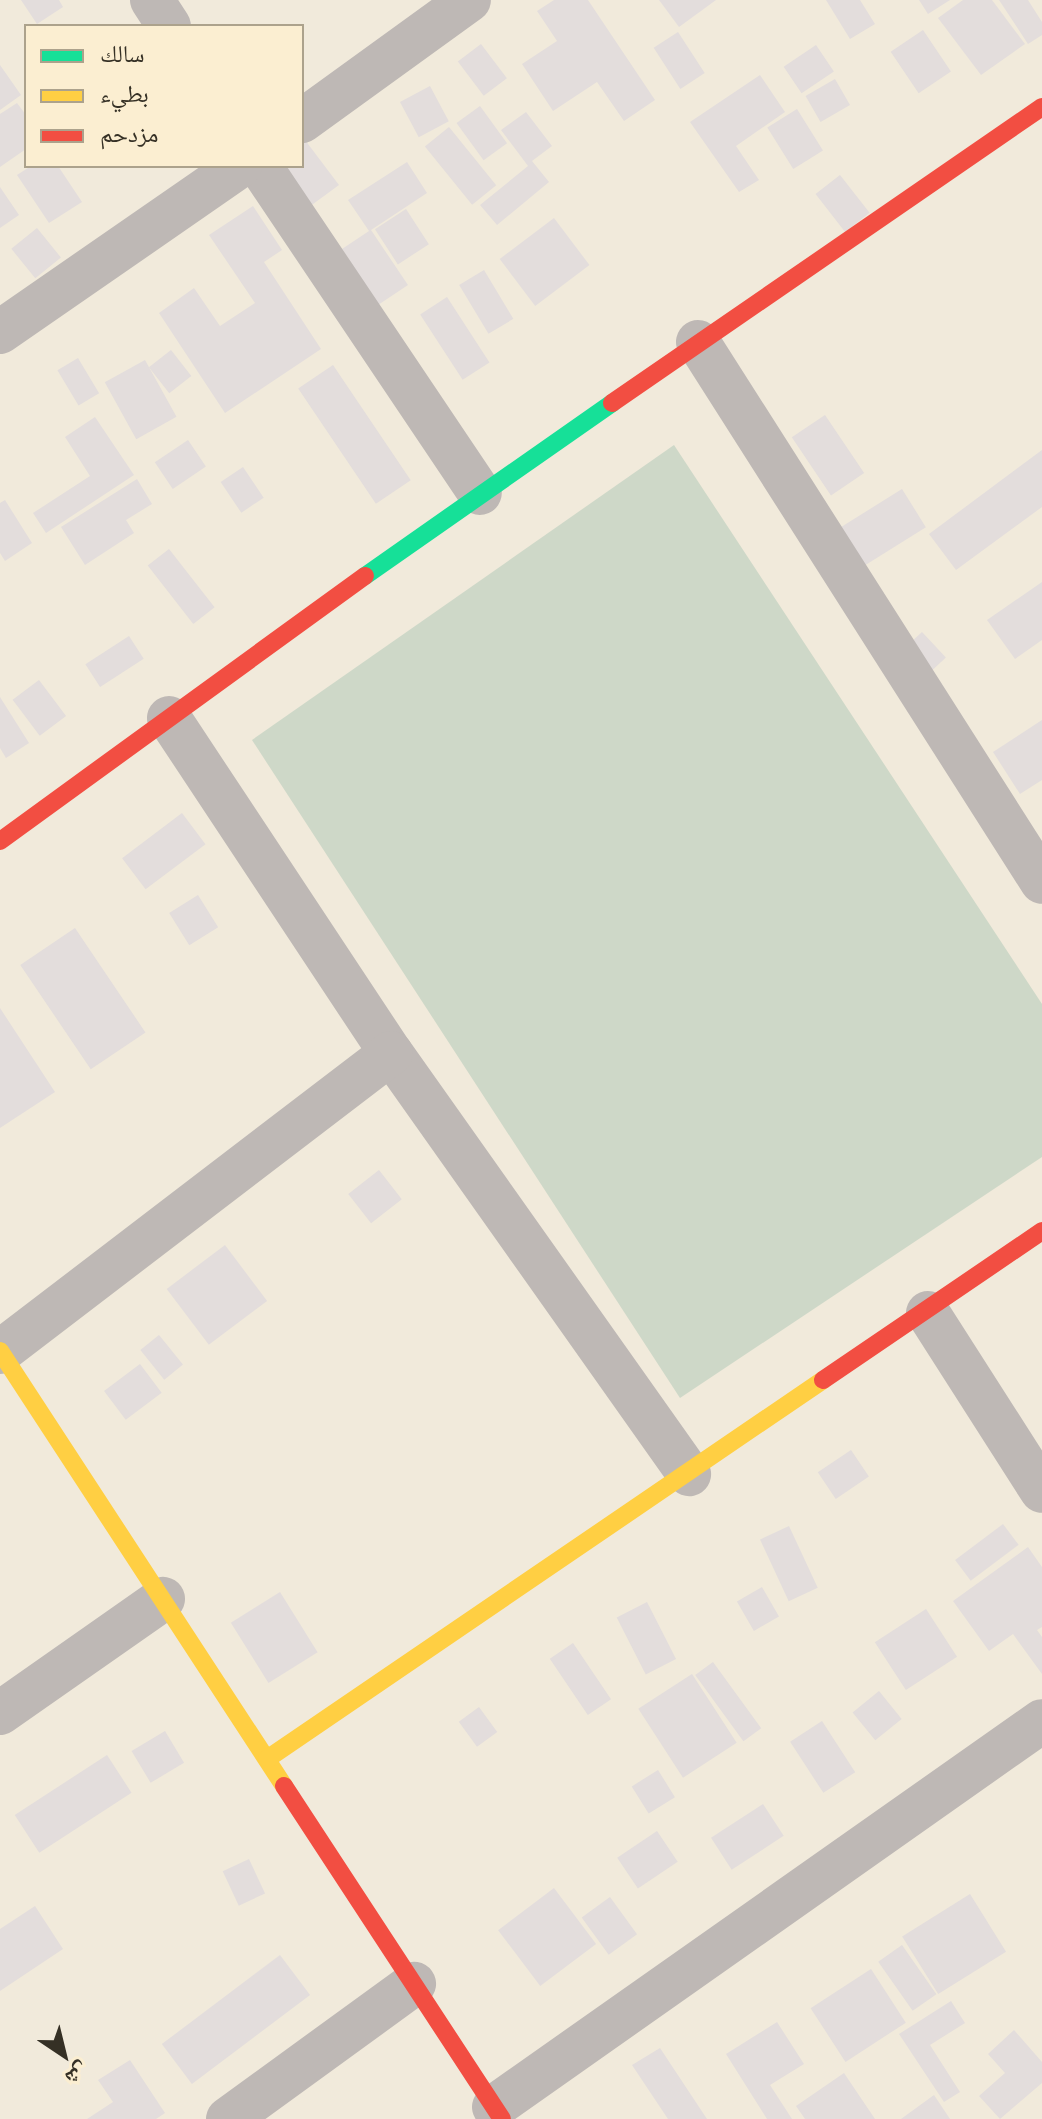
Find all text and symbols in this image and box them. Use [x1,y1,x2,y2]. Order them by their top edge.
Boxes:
legend [24,24,304,168]
text: سالك [100,38,145,67]
text: بطيء [100,78,149,107]
text: مزدحم [100,118,159,147]
north arrow [24,2015,104,2095]
text: ش [61,2057,95,2093]

